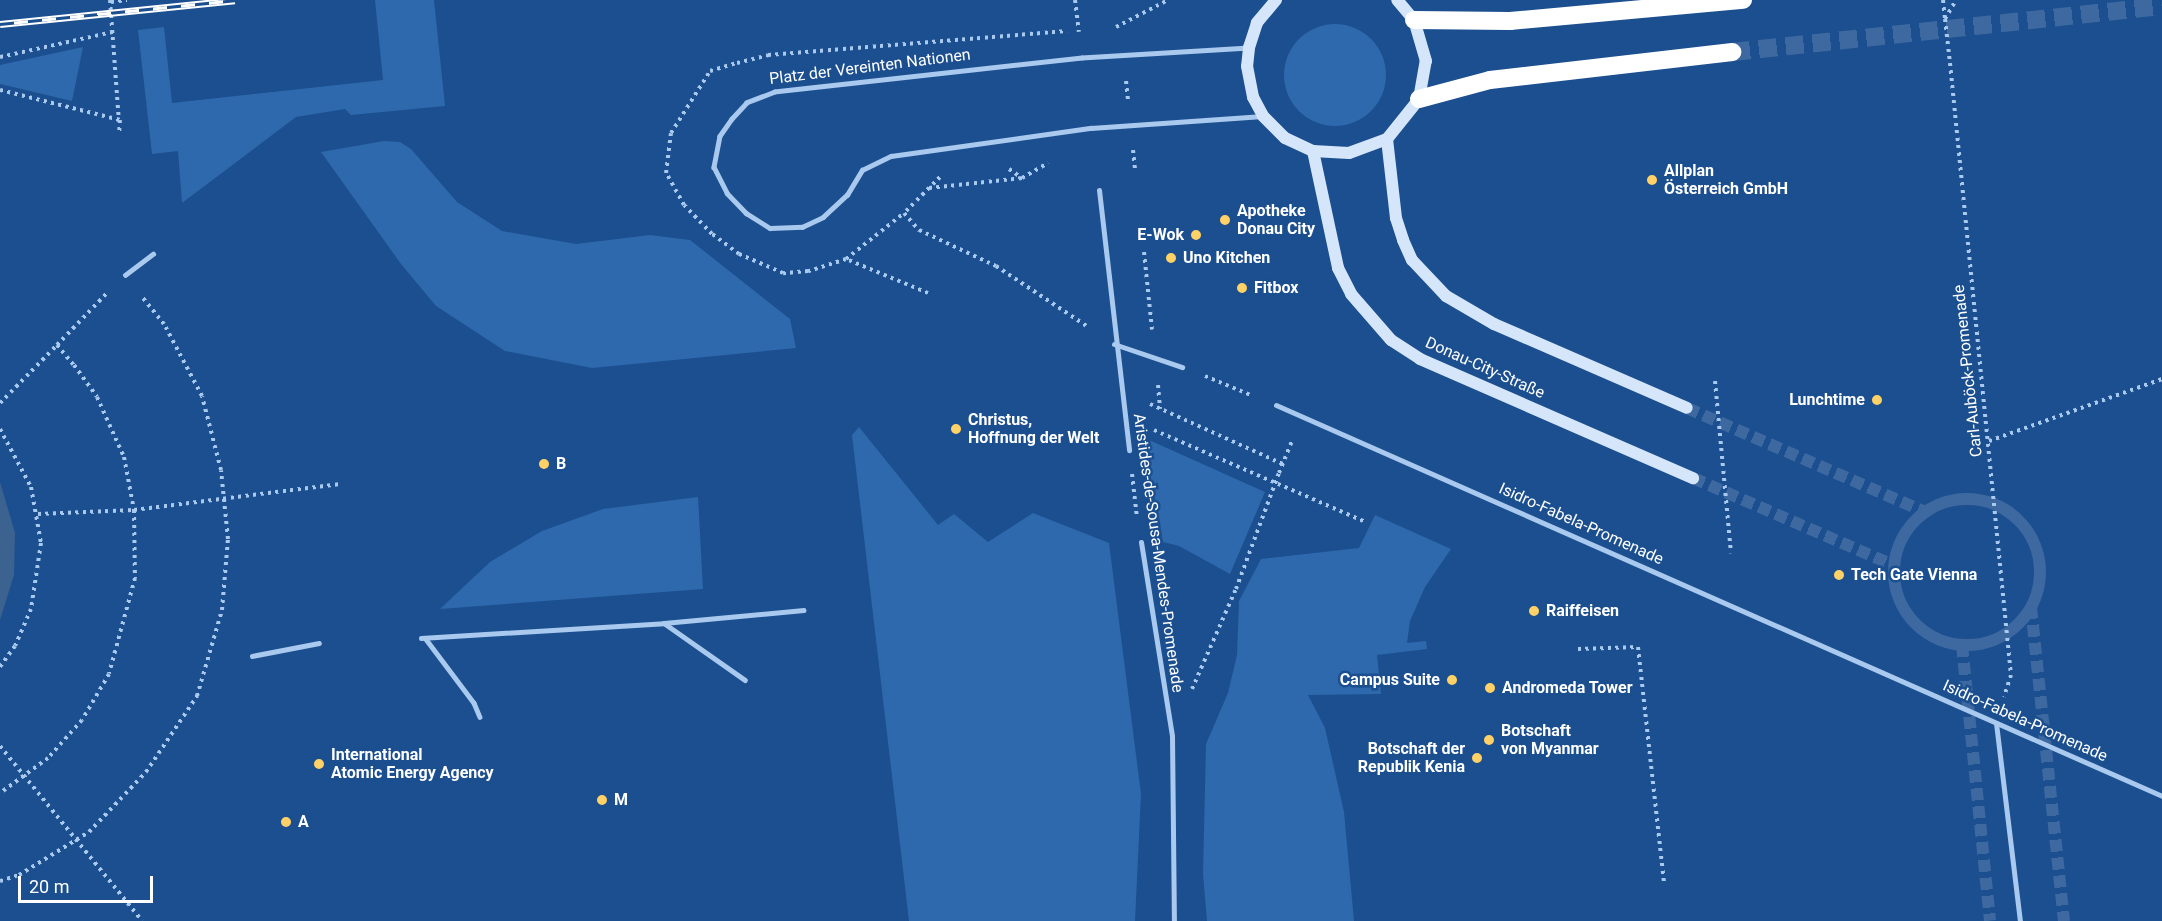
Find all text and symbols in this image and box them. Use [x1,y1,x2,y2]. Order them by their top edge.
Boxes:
street label: Platz der Vereinten Nationen [768,45,972,89]
place label: Allplan Österreich GmbH [1664,161,1788,199]
marker: Allplan Österreich GmbH [1645,173,1659,187]
place label: Apotheke Donau City [1237,201,1315,239]
marker: Apotheke Donau City [1218,213,1232,227]
place label: E-Wok [1137,225,1184,245]
marker: E-Wok [1189,228,1203,242]
place label: Uno Kitchen [1183,248,1270,268]
marker: Uno Kitchen [1164,251,1178,265]
place label: Fitbox [1254,278,1298,298]
marker: Fitbox [1235,281,1249,295]
street label: Carl-Auböck-Promenade [1949,284,1987,458]
street label: Donau-City-Straße [1422,333,1548,403]
place label: Lunchtime [1789,390,1865,410]
marker: Lunchtime [1870,393,1884,407]
place label: Christus, Hoffnung der Welt [968,410,1099,448]
street label: Aristides-de-Sousa-Mendes-Promenade [1129,412,1187,694]
marker: Christus, Hoffnung der Welt [949,422,963,436]
place label: B [556,454,566,474]
marker: B [537,457,551,471]
street label: Isidro-Fabela-Promenade [1496,479,1666,569]
place label: Tech Gate Vienna [1851,565,1977,585]
marker: Tech Gate Vienna [1832,568,1846,582]
place label: Raiffeisen [1546,601,1619,621]
marker: Raiffeisen [1527,604,1541,618]
place label: Campus Suite [1340,670,1440,690]
marker: Campus Suite [1445,673,1459,687]
street label: Isidro-Fabela-Promenade [1940,676,2110,766]
place label: Andromeda Tower [1502,678,1633,698]
marker: Andromeda Tower [1483,681,1497,695]
place label: Botschaft von Myanmar [1501,721,1599,759]
marker: Botschaft von Myanmar [1482,733,1496,747]
place label: Botschaft der Republik Kenia [1358,739,1465,777]
place label: International Atomic Energy Agency [331,745,494,783]
marker: Botschaft der Republik Kenia [1470,751,1484,765]
marker: International Atomic Energy Agency [312,757,326,771]
place label: M [614,790,628,810]
marker: M [595,793,609,807]
place label: A [298,812,309,832]
marker: A [279,815,293,829]
scale bar [21,864,156,902]
text: 20 m [29,876,69,897]

